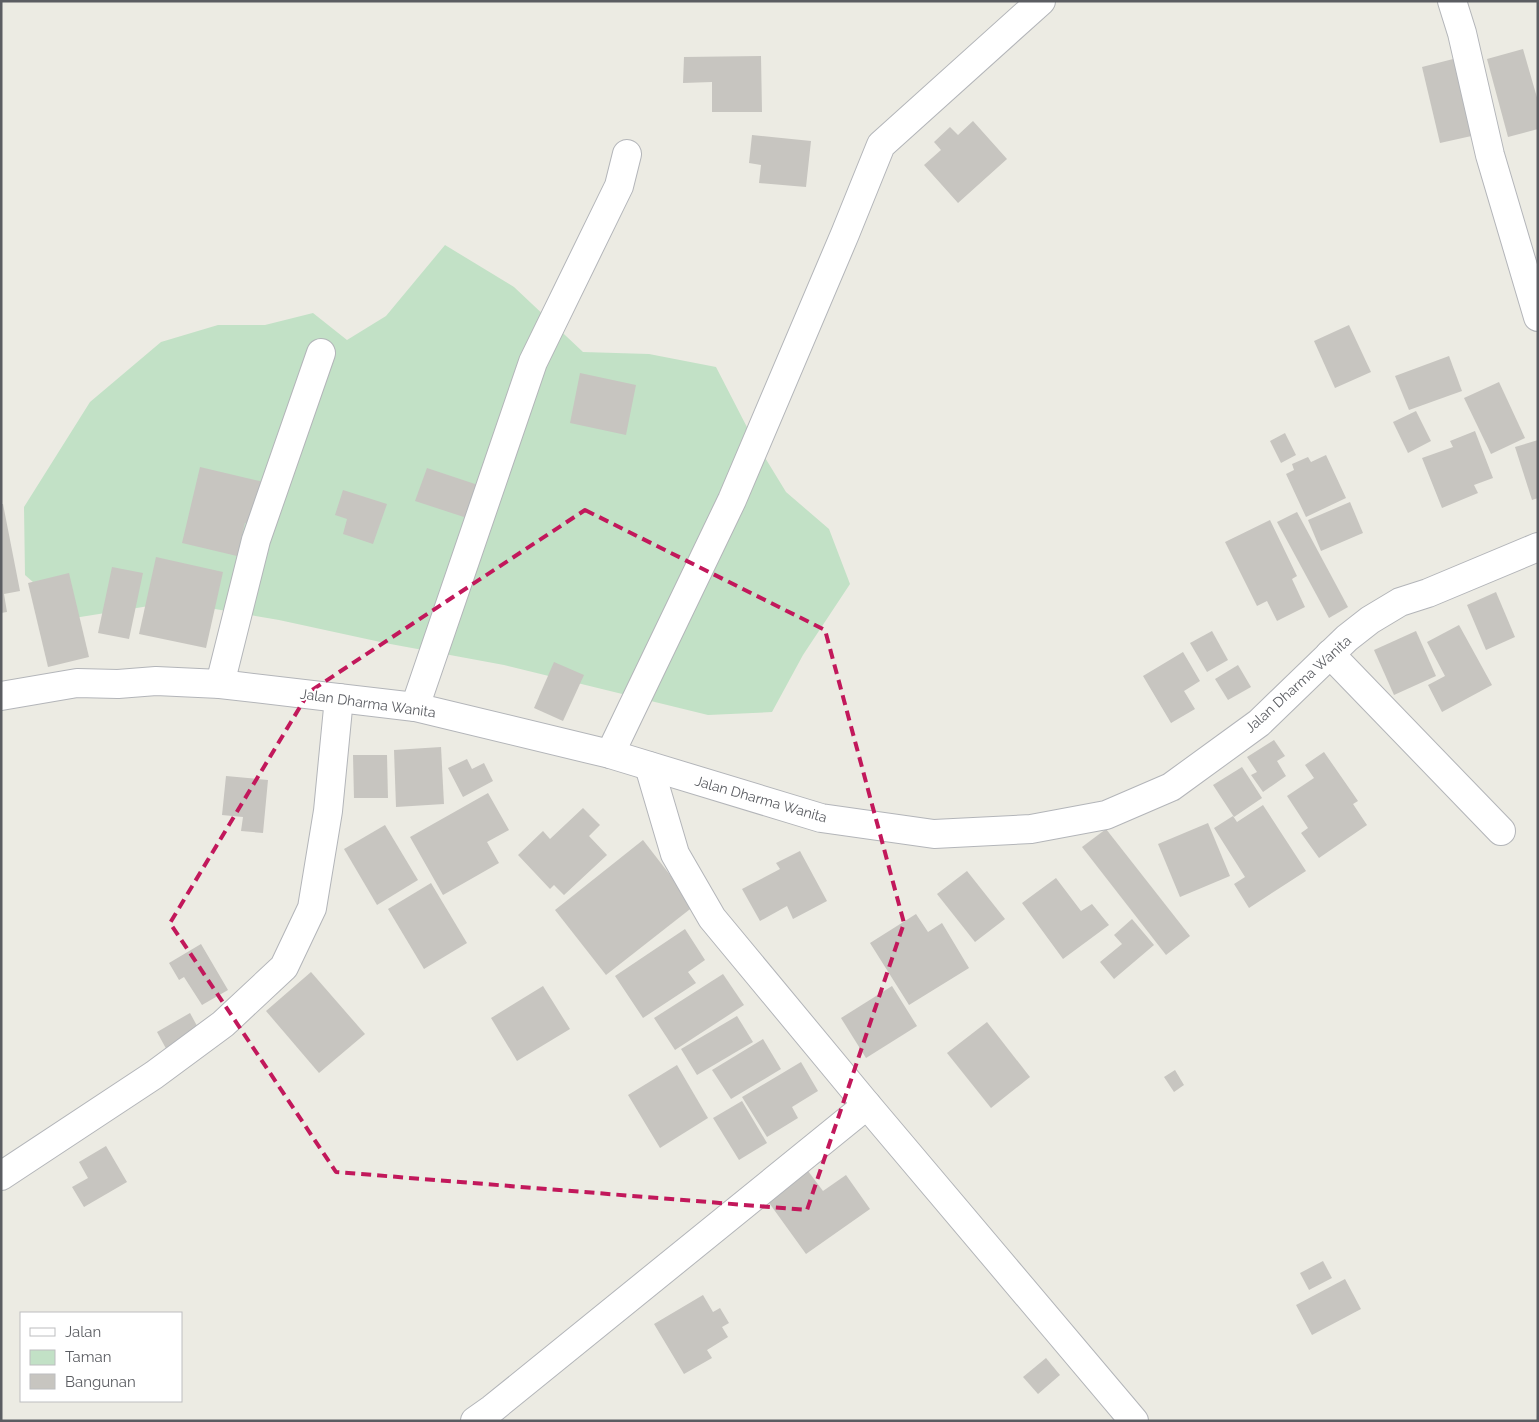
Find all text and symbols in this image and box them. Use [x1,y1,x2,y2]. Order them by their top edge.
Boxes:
street label: Jalan Dharma Wanita [1242,632,1354,736]
street label: Jalan Dharma Wanita [299,686,437,720]
street label: Jalan Dharma Wanita [693,772,829,826]
legend [20,1312,182,1402]
text: Jalan [65,1323,101,1341]
text: Taman [65,1348,111,1366]
text: Bangunan [65,1373,136,1391]

